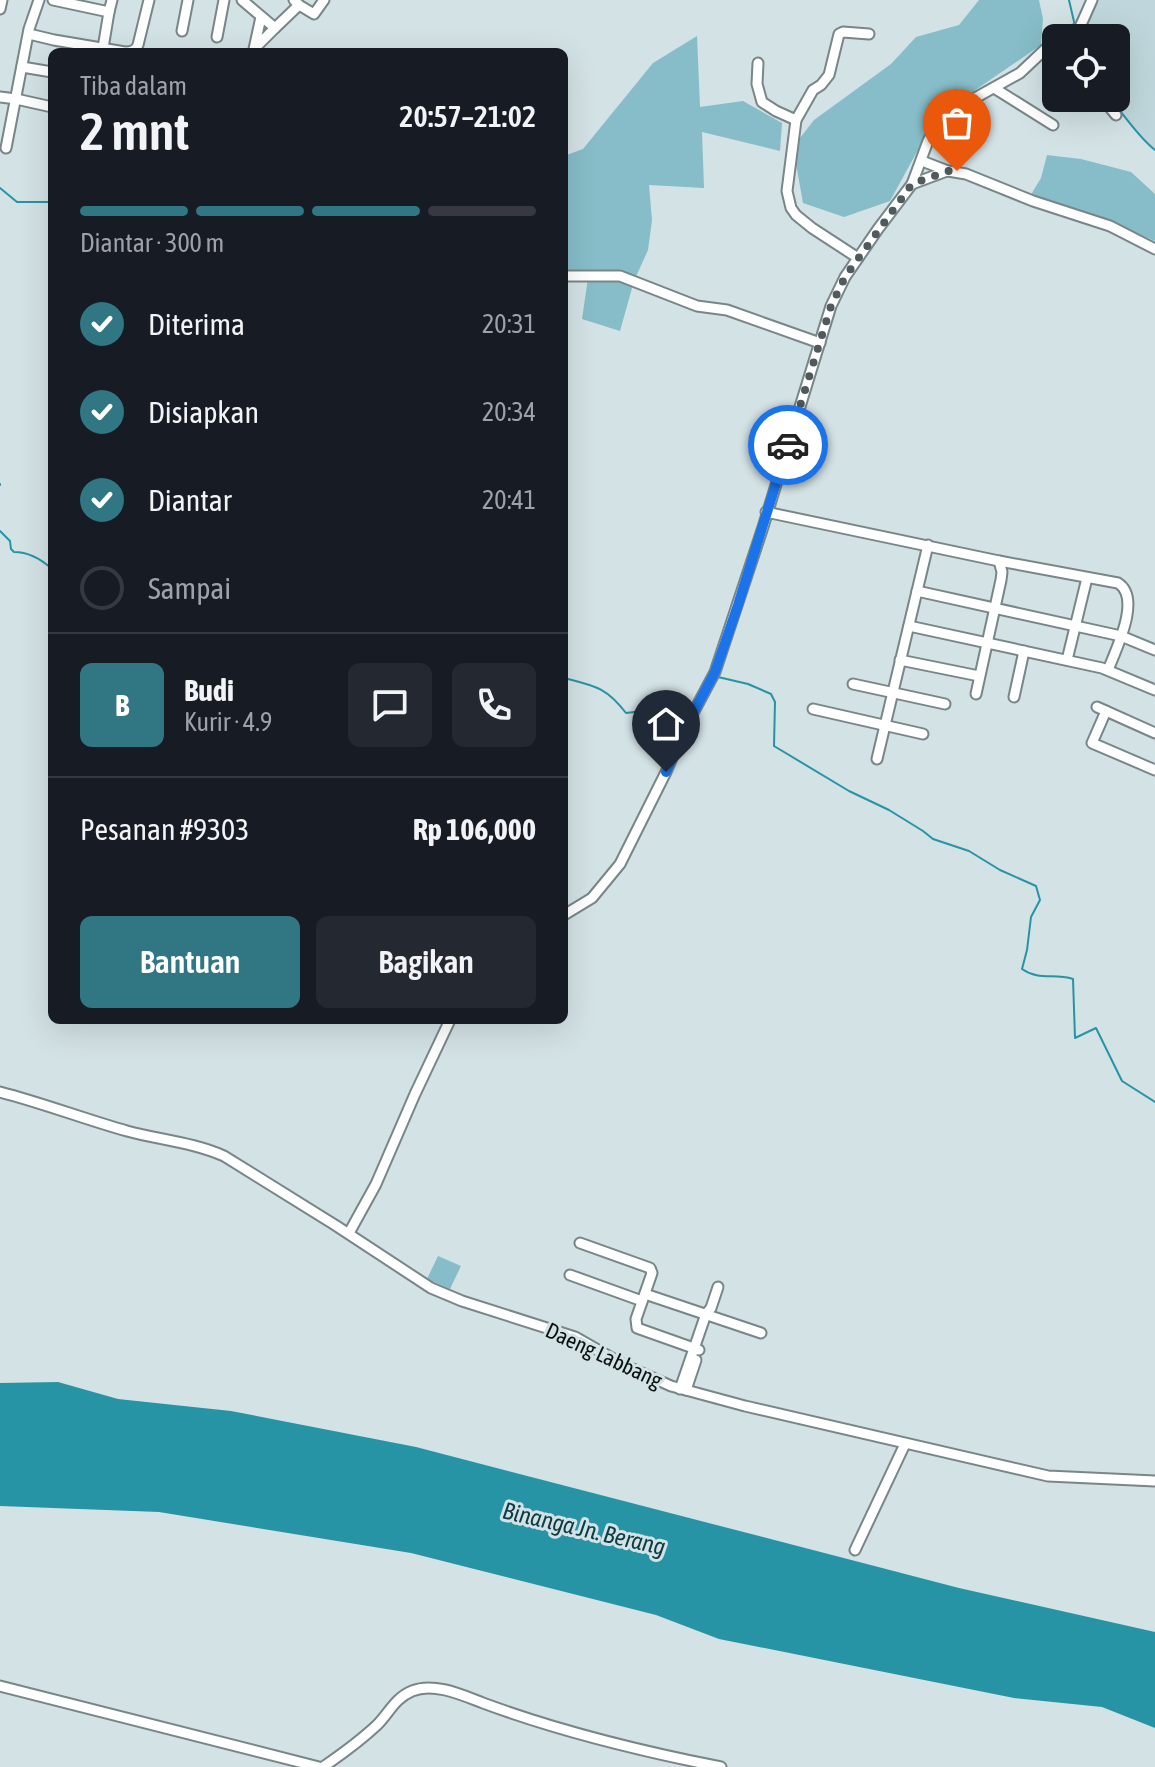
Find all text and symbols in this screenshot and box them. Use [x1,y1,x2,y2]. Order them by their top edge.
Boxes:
map controls [1042,24,1130,112]
button: locate [1042,24,1130,112]
text: Tiba dalam [80,71,187,101]
pin [923,89,991,171]
text: 20:57–21:02 [399,99,536,133]
text: 2 mnt [80,101,189,161]
icon: bag [935,101,979,145]
text: Diantar · 300 m [80,228,224,258]
icon: check [80,302,124,346]
text: Diterima [148,307,245,341]
text: 20:31 [482,309,536,339]
icon: check [80,390,124,434]
text: Disiapkan [148,395,259,429]
text: 20:34 [482,397,536,427]
courier [748,405,828,485]
icon: car [766,423,810,467]
icon: check [80,478,124,522]
text: Diantar [148,483,232,517]
text: 20:41 [482,485,536,515]
text: Sampai [148,571,231,605]
button: chat [348,663,432,747]
button: phone [452,663,536,747]
text: Budi [184,673,234,707]
text: B [115,688,129,722]
pin [632,690,700,772]
icon: home [644,702,688,746]
text: Kurir · 4.9 [184,707,272,737]
text: Pesanan #9303 [80,812,249,846]
text: Rp 106,000 [413,812,536,846]
button: Bantuan [80,916,300,1008]
button: Bagikan [316,916,536,1008]
street label: Daeng Labbang [542,1317,667,1394]
water label: Binanga Jn. Berang [500,1497,668,1560]

